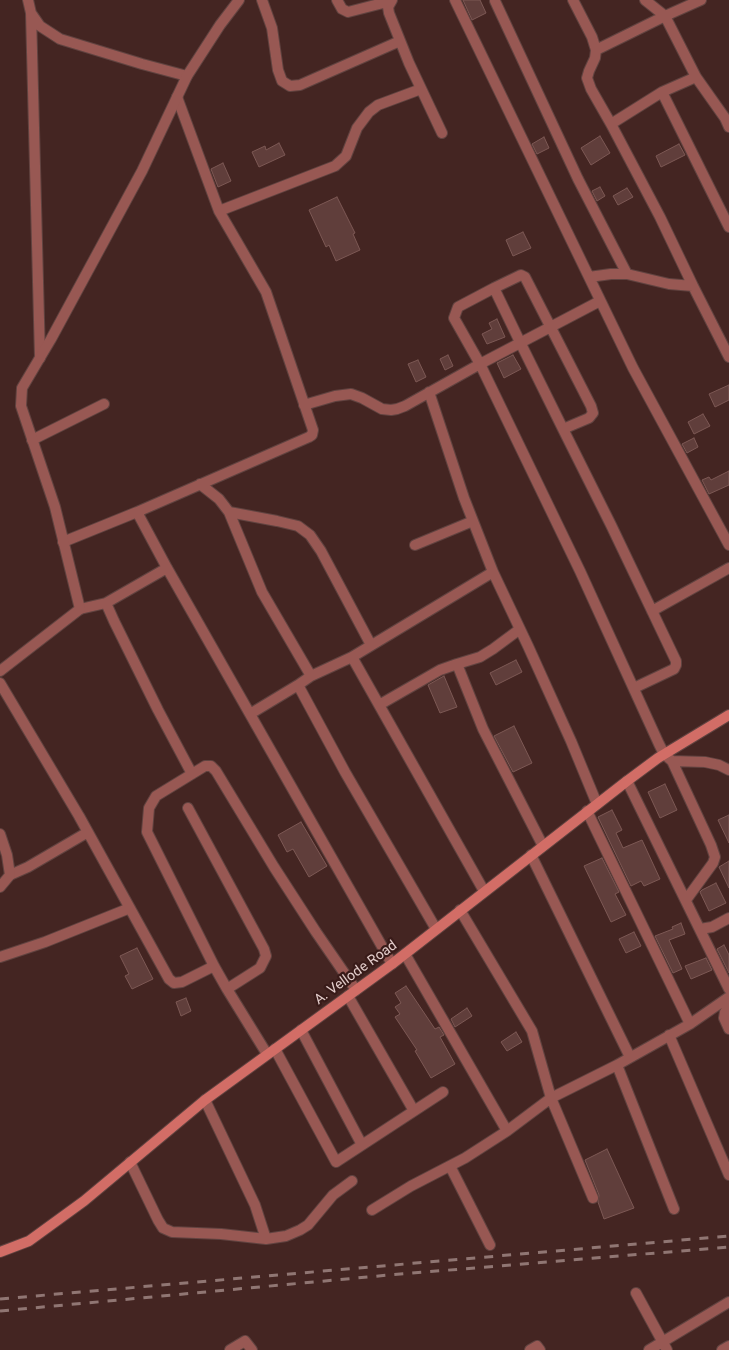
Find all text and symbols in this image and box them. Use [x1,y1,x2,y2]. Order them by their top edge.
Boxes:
street label: A. Vellode Road [311,937,401,1009]

